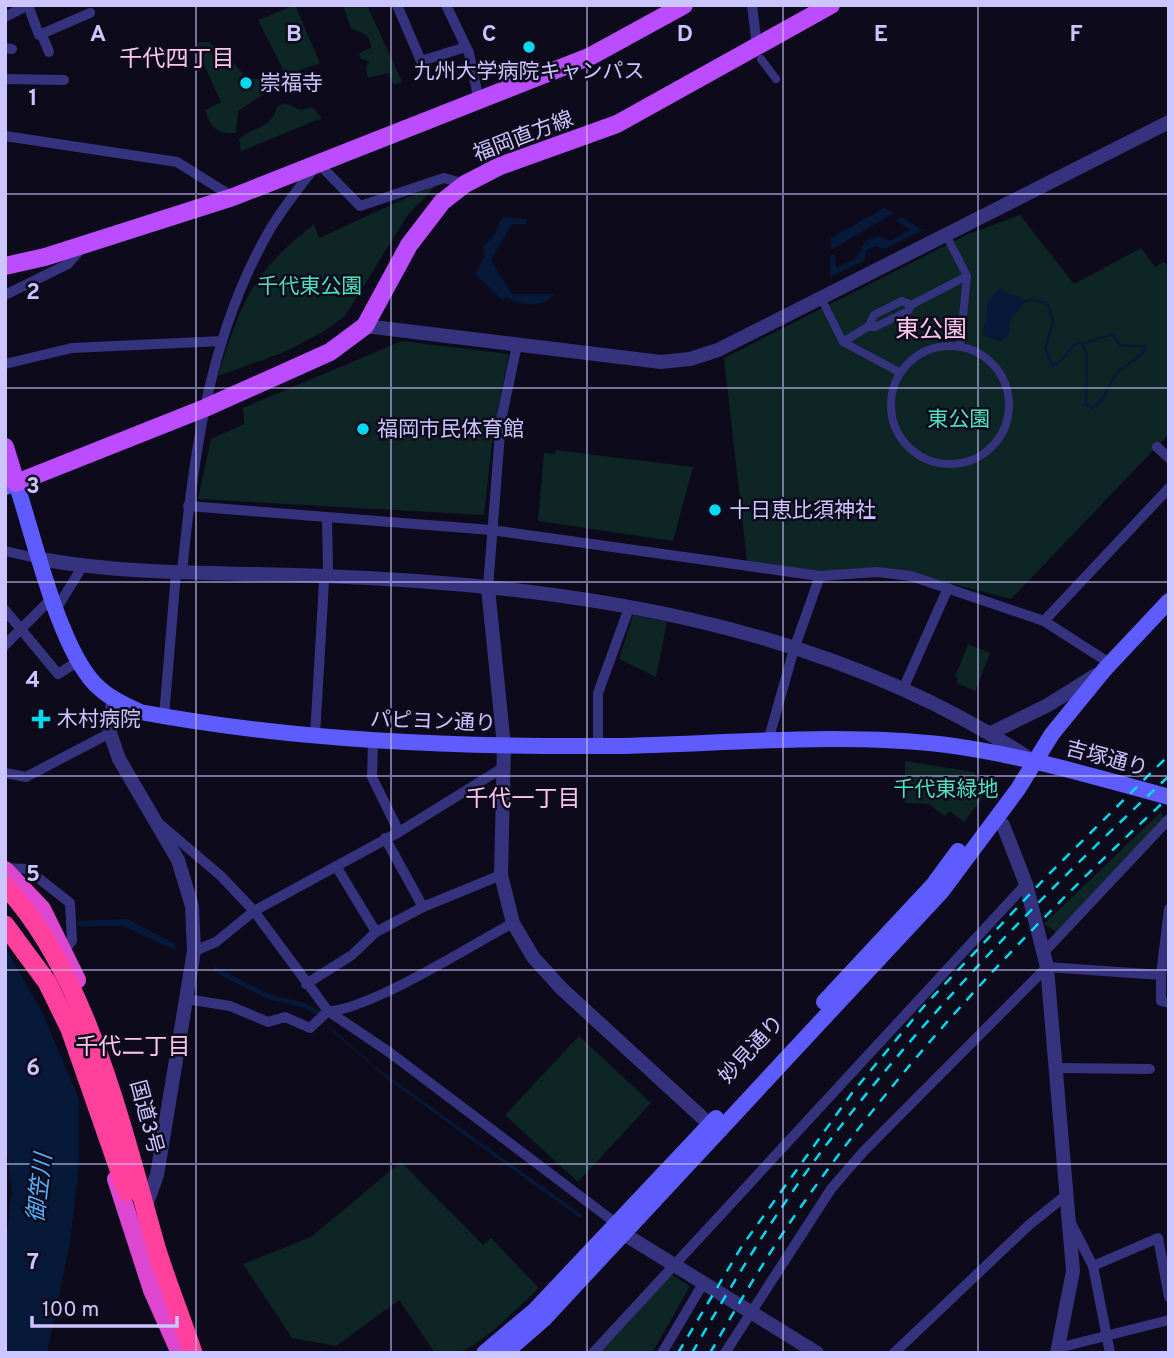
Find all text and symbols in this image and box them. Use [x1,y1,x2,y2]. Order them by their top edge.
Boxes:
text: A [90,21,106,50]
text: B [286,21,302,50]
text: C [482,21,496,50]
text: D [677,21,693,50]
text: E [874,21,888,50]
text: F [1069,21,1083,50]
marker: 九州大学病院キャンパス [521,39,537,55]
district label: 千代四丁目 [120,46,235,75]
place label: 九州大学病院キャンパス [414,59,645,86]
place label: 崇福寺 [260,71,323,98]
marker: 崇福寺 [238,75,254,91]
text: 1 [28,85,38,114]
street label: 福岡直方線 [470,106,577,169]
park label: 千代東公園 [258,274,363,301]
text: 2 [26,279,40,308]
district label: 東公園 [895,316,967,346]
park label: 東公園 [928,407,991,434]
place label: 福岡市民体育館 [377,417,524,444]
marker: 福岡市民体育館 [355,421,371,437]
text: 3 [26,473,40,502]
place label: 十日恵比須神社 [729,498,876,525]
marker: 十日恵比須神社 [707,502,723,518]
text: 4 [26,667,40,696]
place label: 木村病院 [57,707,141,734]
street label: パピヨン通り [370,707,496,738]
marker: 木村病院 [31,709,51,729]
street label: 吉塚通り [1063,736,1151,783]
park label: 千代東緑地 [894,777,999,804]
district label: 千代一丁目 [466,786,581,815]
text: 5 [26,861,40,890]
street label: 妙見通り [714,1010,791,1090]
district label: 千代二丁目 [76,1034,191,1063]
text: 6 [26,1055,40,1084]
street label: 国道3号 [123,1077,168,1157]
water label: 御笠川 [23,1149,60,1224]
text: 7 [27,1249,39,1278]
scale bar [32,1284,177,1328]
text: 100 m [42,1297,99,1324]

